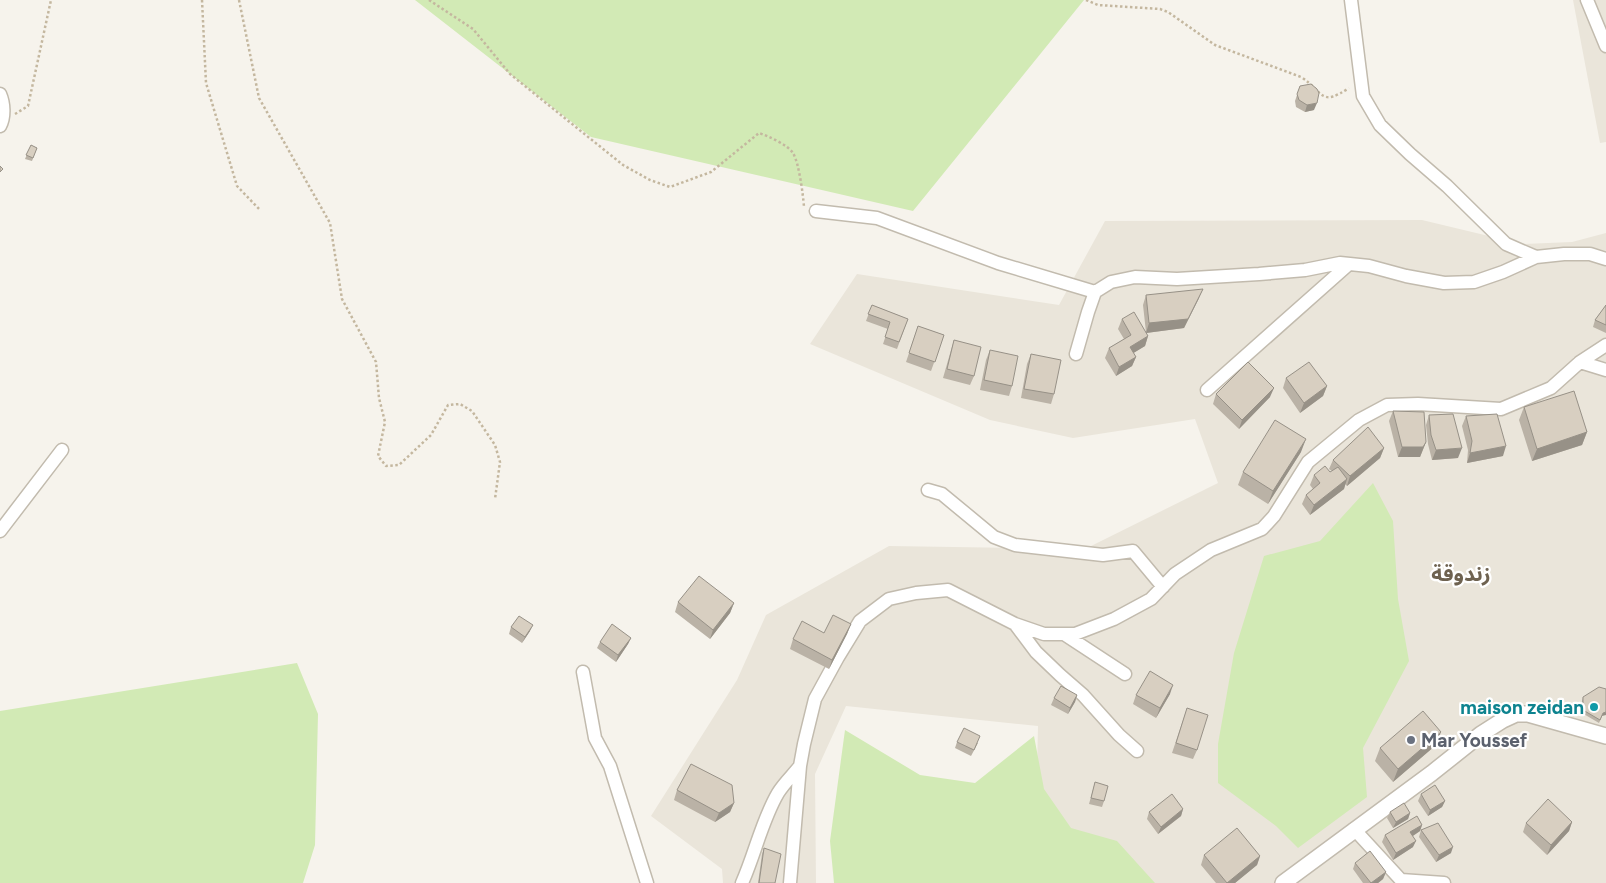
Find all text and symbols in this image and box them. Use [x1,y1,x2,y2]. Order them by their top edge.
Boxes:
district label: زندوقة [1431,561,1491,586]
place label: maison zeidan [1460,696,1584,719]
marker: maison zeidan [1588,701,1600,713]
place label: Mar Youssef [1421,729,1528,752]
marker: Mar Youssef [1405,734,1417,746]

